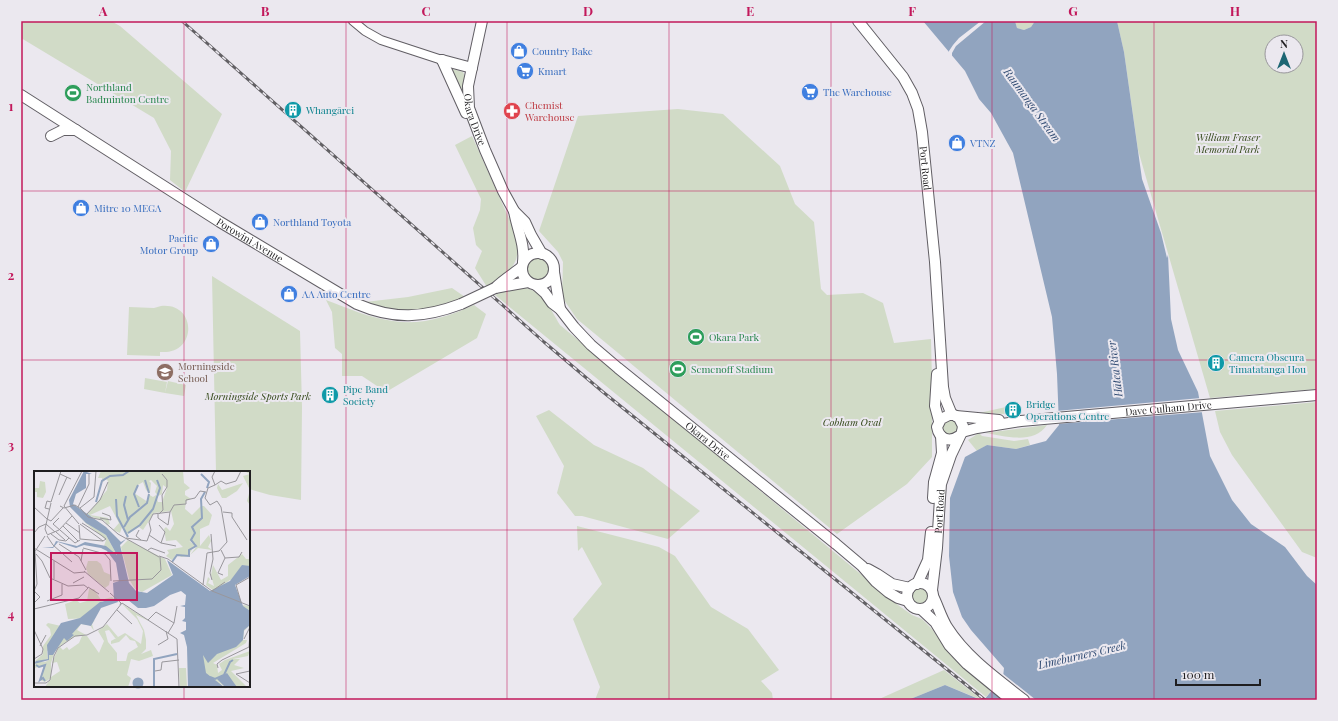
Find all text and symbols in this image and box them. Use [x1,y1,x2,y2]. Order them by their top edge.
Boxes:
text: A [98,2,108,19]
text: B [261,2,270,19]
text: C [421,2,431,19]
text: D [583,2,593,19]
text: E [746,2,754,19]
text: F [908,2,916,19]
text: G [1068,2,1078,19]
text: H [1230,2,1240,19]
north arrow [1264,34,1304,74]
text: N [1280,36,1288,51]
shop icon: Country Bake [509,41,529,61]
place label: Country Bake [532,44,593,58]
supermarket icon: Kmart [515,61,535,81]
place label: Kmart [538,64,567,78]
water label: Raumanga Stream [1000,64,1064,145]
place label: Northland Badminton Centre [86,80,169,106]
supermarket icon: The Warehouse [800,82,820,102]
sports icon: Northland Badminton Centre [63,83,83,103]
place label: The Warehouse [823,85,892,99]
street label: Okara Drive [461,93,490,147]
text: 1 [9,97,14,114]
place label: Chemist Warehouse [524,98,575,124]
building icon: Whangārei [283,100,303,120]
pharmacy icon: Chemist Warehouse [502,101,522,121]
place label: Whangārei [305,103,354,117]
park label: William Fraser Memorial Park [1195,130,1261,156]
shop icon: VTNZ [947,133,967,153]
place label: VTNZ [969,136,996,150]
street label: Port Road [916,145,935,191]
shop icon: Mitre 10 MEGA [71,198,91,218]
place label: Mitre 10 MEGA [94,201,162,215]
shop icon: Northland Toyota [250,212,270,232]
street label: Porowini Avenue [214,215,286,265]
place label: Northland Toyota [273,215,351,229]
place label: Pacific Motor Group [140,231,198,257]
shop icon: Pacific Motor Group [201,234,221,254]
text: 2 [8,266,15,283]
shop icon: AA Auto Centre [279,284,299,304]
place label: AA Auto Centre [301,287,371,301]
sports icon: Okara Park [686,327,706,347]
place label: Okara Park [709,330,759,344]
water label: Hātea River [1104,340,1126,399]
place label: Camera Obscura Timatatanga Hou [1229,350,1306,376]
building icon: Camera Obscura Timatatanga Hou [1206,353,1226,373]
place label: Morningside School [178,359,235,385]
sports icon: Semenoff Stadium [668,359,688,379]
school or university icon: Morningside School [155,362,175,382]
place label: Semenoff Stadium [691,362,773,376]
place label: Pipe Band Society [343,382,388,408]
building icon: Pipe Band Society [320,385,340,405]
park label: Morningside Sports Park [204,389,311,403]
place label: Bridge Operations Centre [1026,397,1109,423]
street label: Dave Culham Drive [1124,397,1212,419]
building icon: Bridge Operations Centre [1003,400,1023,420]
park label: Cobham Oval [823,415,882,429]
street label: Okara Drive [683,418,733,463]
text: 3 [8,436,14,453]
inset map [34,471,250,687]
street label: Port Road [931,489,948,534]
text: 4 [8,605,15,622]
water label: Limeburners Creek [1036,637,1128,672]
scale bar [1176,661,1260,687]
text: 100 m [1182,666,1215,682]

